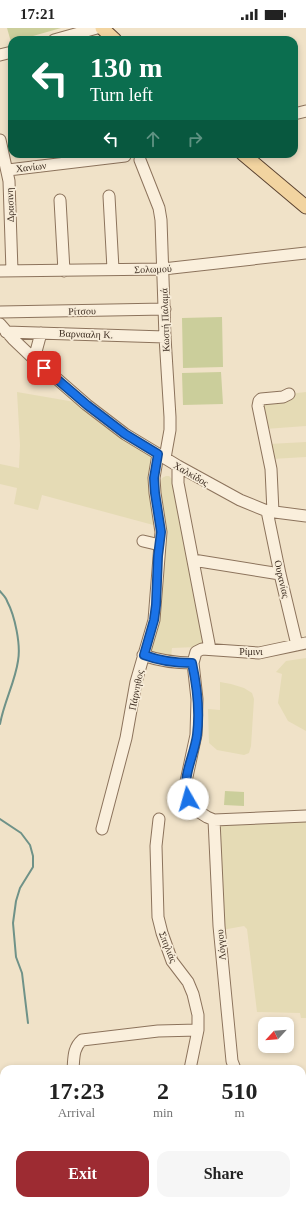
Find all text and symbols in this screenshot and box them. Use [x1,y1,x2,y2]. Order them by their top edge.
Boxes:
text: 17:21 [20,6,55,22]
icon: left [24,52,76,104]
text: 130 m [90,52,162,83]
text: Turn left [90,85,153,105]
icon: left [100,128,122,150]
icon: ahead [142,128,164,150]
icon: right [184,128,206,150]
street label: Χανίων [15,160,47,174]
street label: Δρασινη [4,188,16,222]
street label: Σολωμού [134,263,172,275]
street label: Κωστή Παλαμά [158,287,172,352]
street label: Ρίτσου [68,305,96,317]
street label: Βαρνααλη Κ. [59,328,113,340]
pin [27,351,61,385]
icon: arrive [33,357,55,379]
street label: Χαλκίδος [172,460,211,488]
street label: Ουρανίας [272,559,292,599]
street label: Ρίμινι [239,646,263,657]
street label: Πάρνηθος [126,669,146,711]
position arrow [167,778,209,820]
street label: Λόγγου [214,929,228,961]
street label: Σπηλιάς [157,930,179,964]
north arrow [258,1017,294,1053]
map controls [258,1017,294,1053]
text: 17:23 [48,1078,104,1104]
text: 2 [157,1078,169,1104]
text: 510 [222,1078,258,1104]
text: Arrival [58,1105,95,1120]
text: min [153,1105,173,1120]
text: m [234,1105,245,1120]
button: Exit [16,1151,149,1197]
button: Share [157,1151,290,1197]

